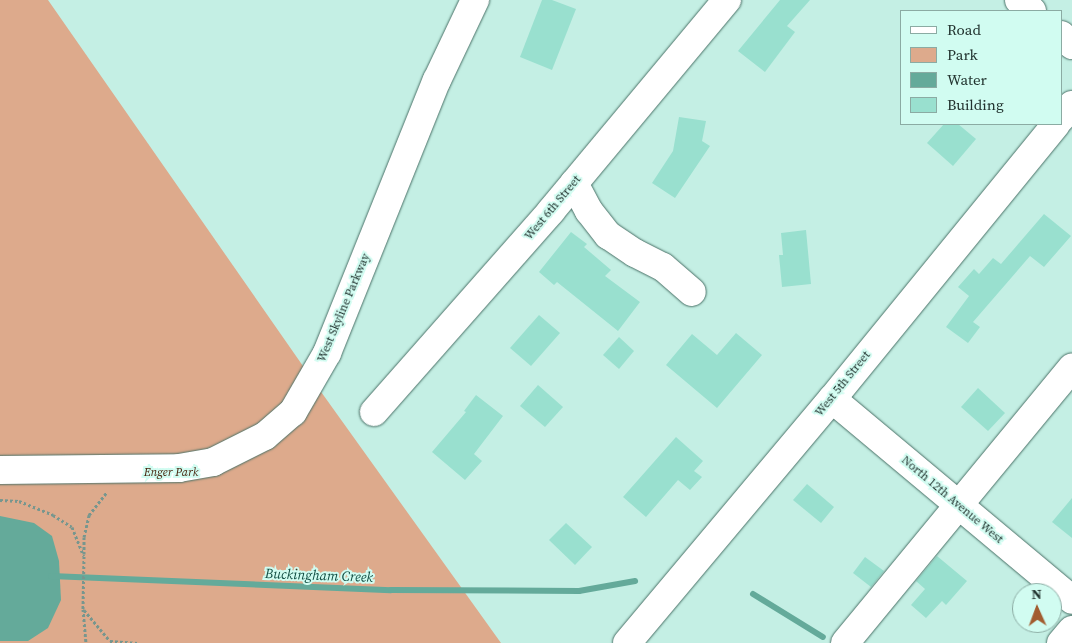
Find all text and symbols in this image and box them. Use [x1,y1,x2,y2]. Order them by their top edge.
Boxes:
legend [900,10,1062,125]
text: Road [947,19,981,40]
text: Park [947,44,978,65]
text: Water [947,69,987,90]
text: Building [947,94,1004,115]
street label: West 6th Street [522,173,584,243]
street label: West Skyline Parkway [315,252,373,364]
street label: West 5th Street [812,349,874,419]
street label: North 12th Avenue West [898,453,1006,547]
park label: Enger Park [144,466,198,480]
water label: Buckingham Creek [265,565,373,585]
north arrow [1012,583,1062,633]
text: N [1031,584,1042,604]

